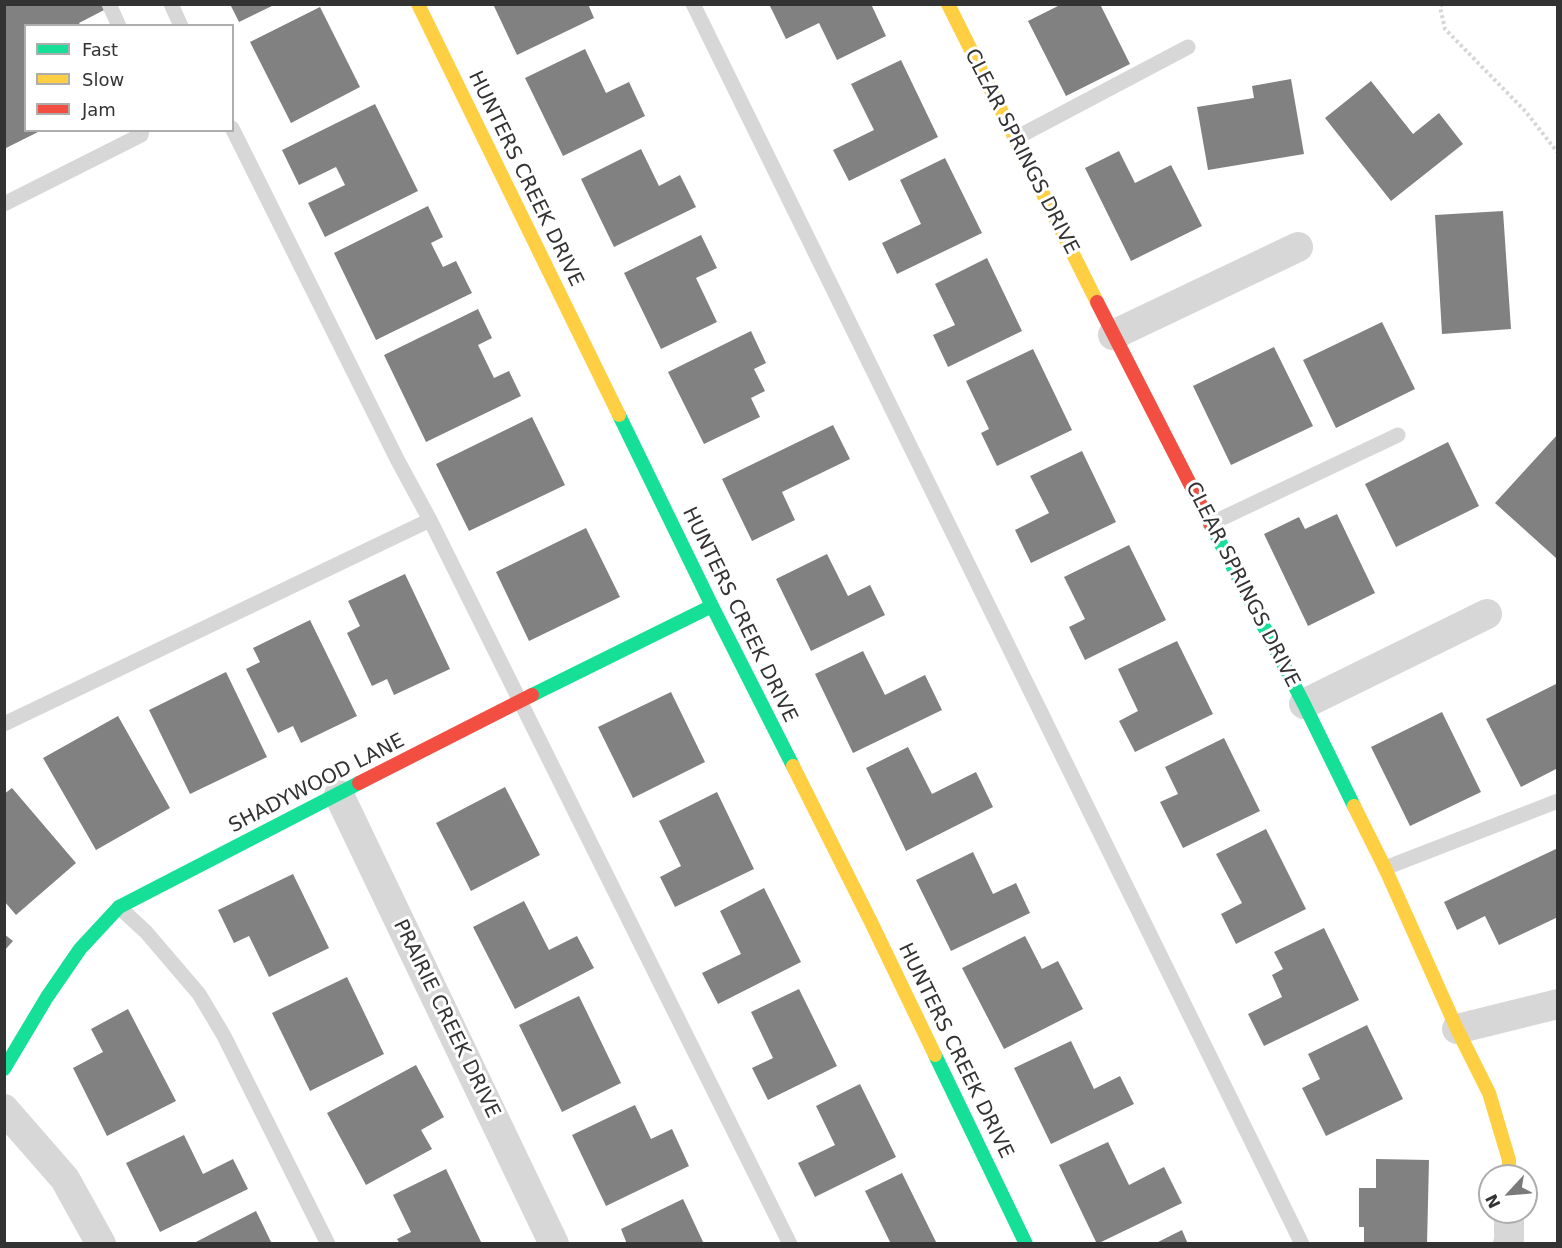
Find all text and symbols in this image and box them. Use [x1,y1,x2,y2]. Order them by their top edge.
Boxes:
legend [24,24,234,132]
text: Fast [82,39,118,60]
street label: CLEAR SPRINGS DRIVE [959,45,1083,259]
street label: HUNTERS CREEK DRIVE [462,67,588,291]
text: Slow [82,69,124,90]
text: Jam [82,99,116,120]
street label: CLEAR SPRINGS DRIVE [1180,478,1304,692]
street label: HUNTERS CREEK DRIVE [676,503,802,727]
street label: SHADYWOOD LANE [225,729,409,839]
street label: PRAIRIE CREEK DRIVE [388,916,504,1122]
street label: HUNTERS CREEK DRIVE [892,939,1018,1163]
north arrow [1478,1164,1538,1224]
text: N [1482,1191,1505,1211]

